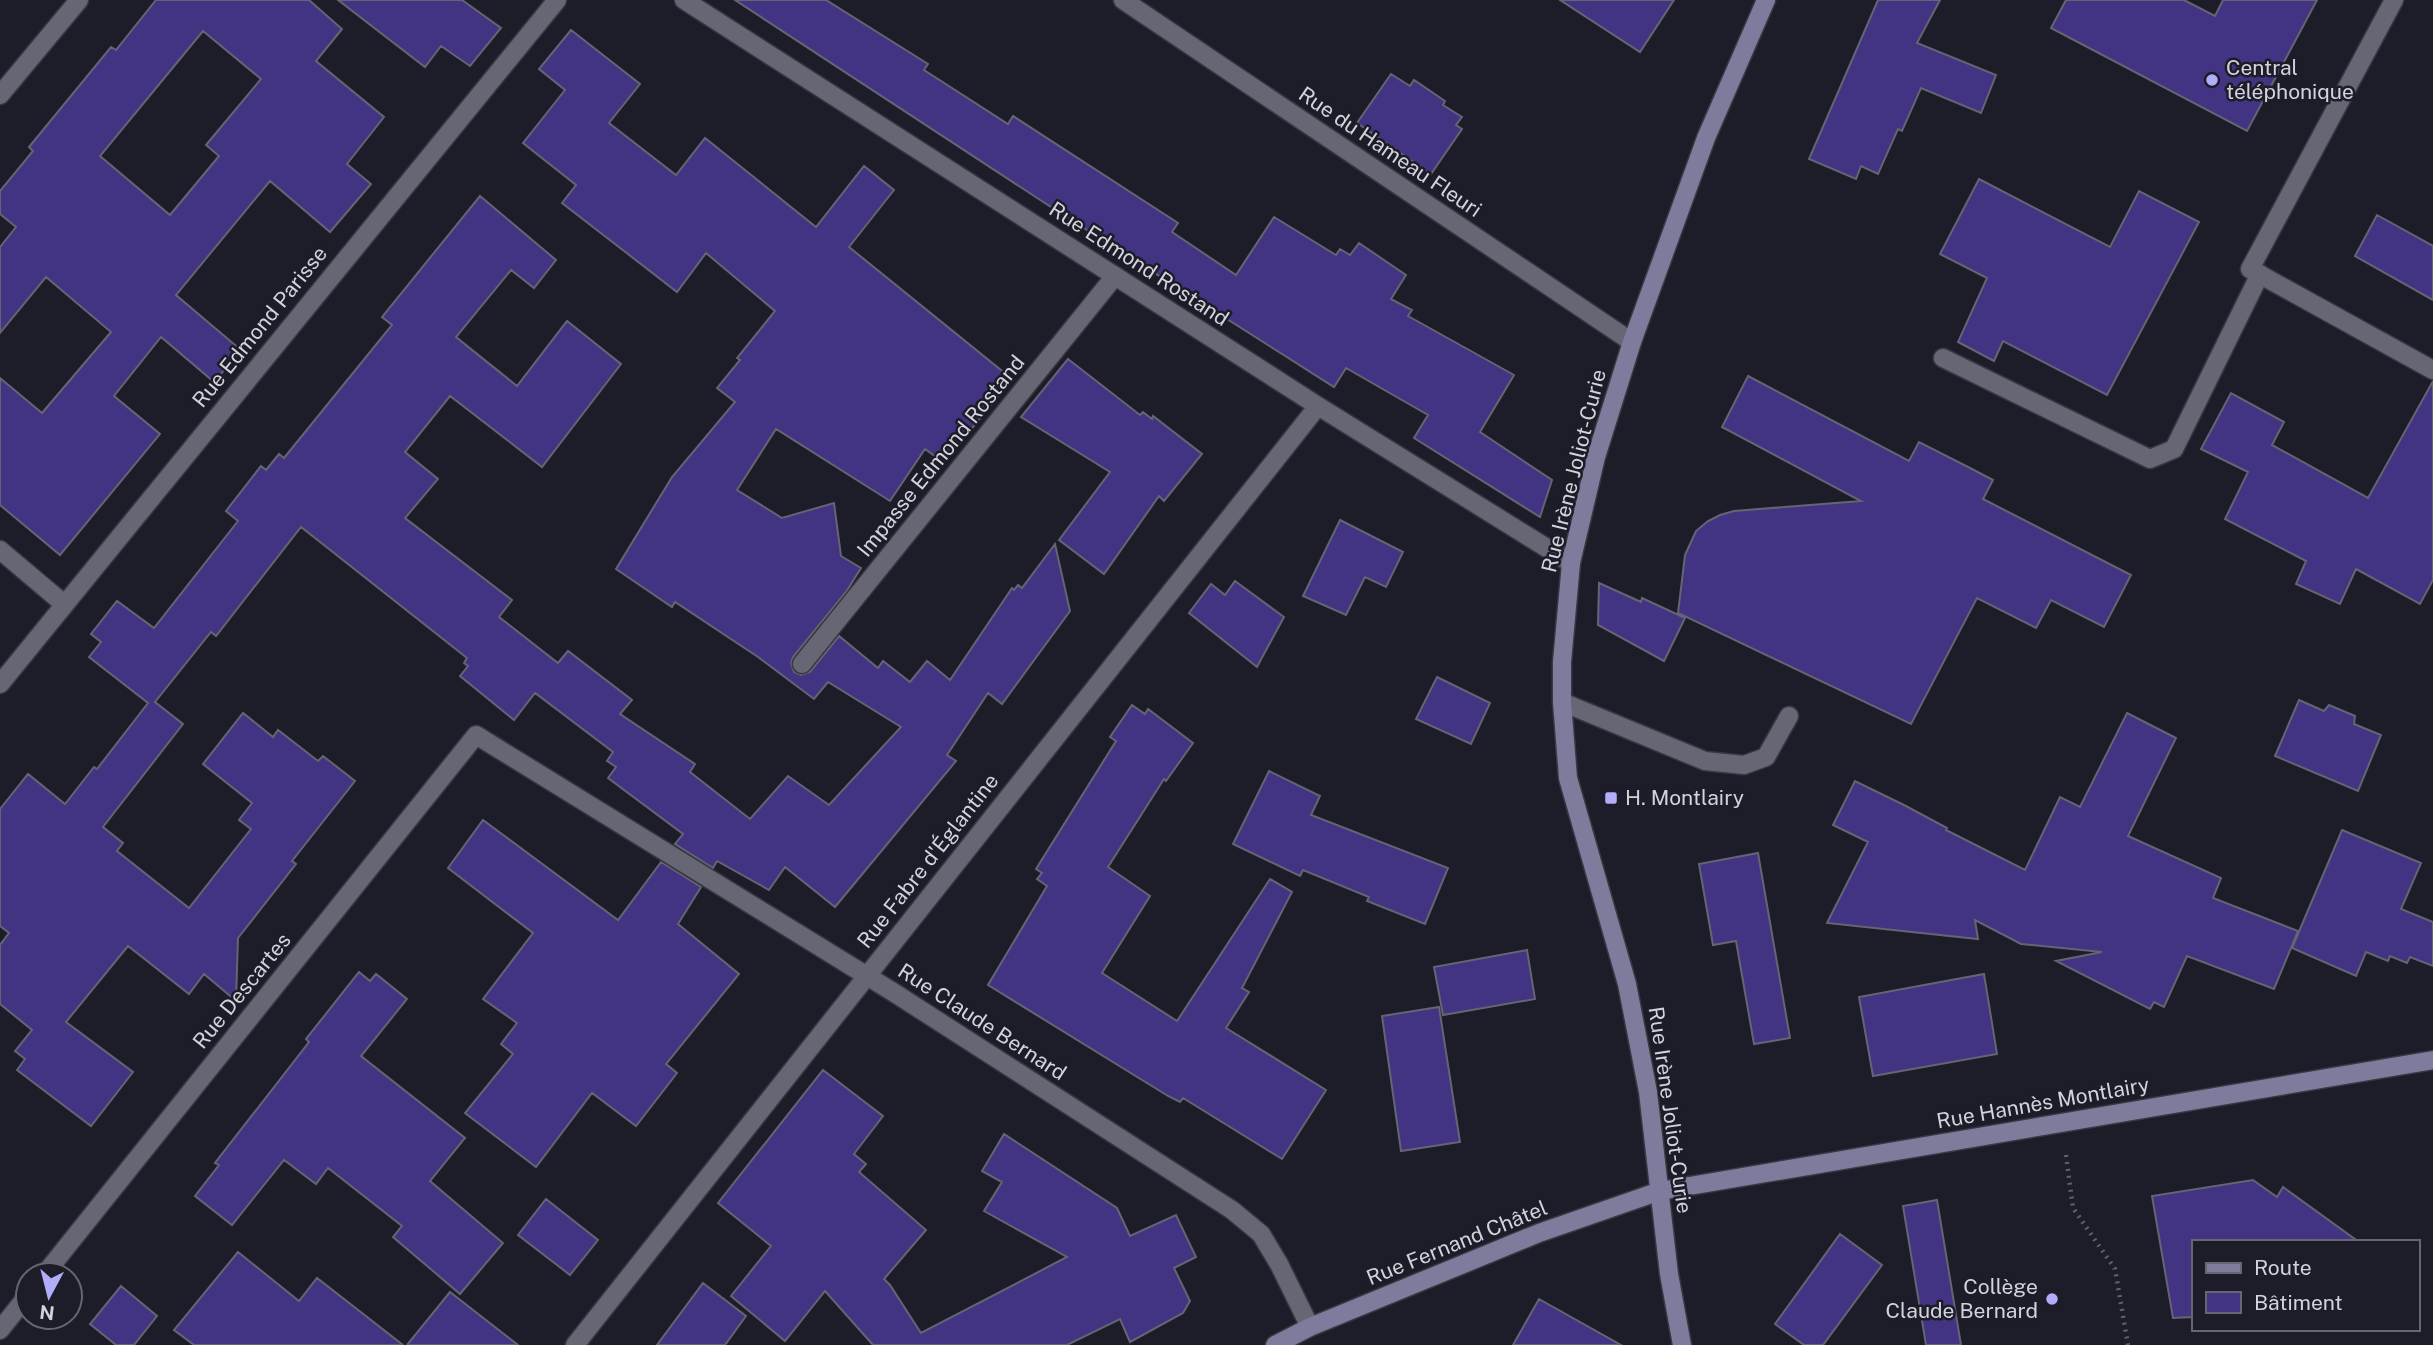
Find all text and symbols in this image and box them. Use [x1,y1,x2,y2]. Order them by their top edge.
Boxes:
place label: Central téléphonique [2226,55,2354,104]
marker: Central téléphonique [2204,72,2220,88]
street label: Rue du Hameau Fleuri [1294,81,1486,222]
street label: Rue Edmond Rostand [1045,196,1234,331]
street label: Rue Edmond Parisse [187,241,332,412]
street label: Impasse Edmond Rostand [852,350,1030,561]
street label: Rue Irène Joliot-Curie [1536,367,1611,575]
street label: Rue Fabre d'Églantine [852,768,1004,953]
place label: H. Montlairy [1625,785,1744,810]
marker: H. Montlairy [1603,790,1619,806]
street label: Rue Descartes [187,928,296,1053]
street label: Rue Claude Bernard [893,958,1071,1085]
street label: Rue Irène Joliot-Curie [1644,1005,1697,1215]
street label: Rue Hannès Montlairy [1935,1071,2151,1134]
street label: Rue Fernand Châtel [1363,1195,1551,1290]
legend [2192,1240,2419,1331]
text: Route [2254,1255,2312,1280]
north arrow [14,1261,84,1331]
place label: Collège Claude Bernard [1886,1274,2038,1323]
text: Bâtiment [2254,1290,2343,1315]
marker: Collège Claude Bernard [2044,1291,2060,1307]
text: N [38,1301,56,1325]

